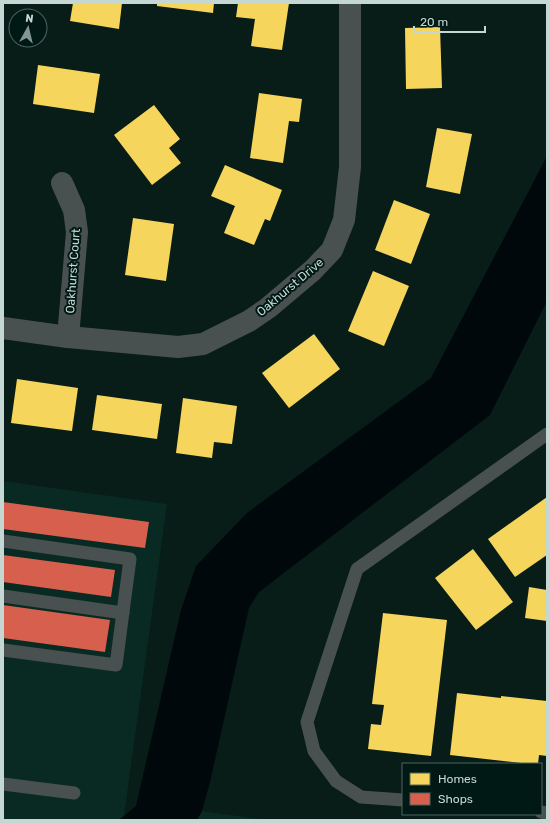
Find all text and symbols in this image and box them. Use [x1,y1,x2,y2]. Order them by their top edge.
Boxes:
north arrow [8,8,48,48]
scale bar [414,8,485,34]
text: N [24,12,34,26]
text: 20 m [420,15,448,29]
street label: Oakhurst Court [63,228,83,314]
street label: Oakhurst Drive [254,255,326,319]
legend [402,763,542,815]
text: Homes [438,772,477,786]
text: Shops [438,792,473,806]

